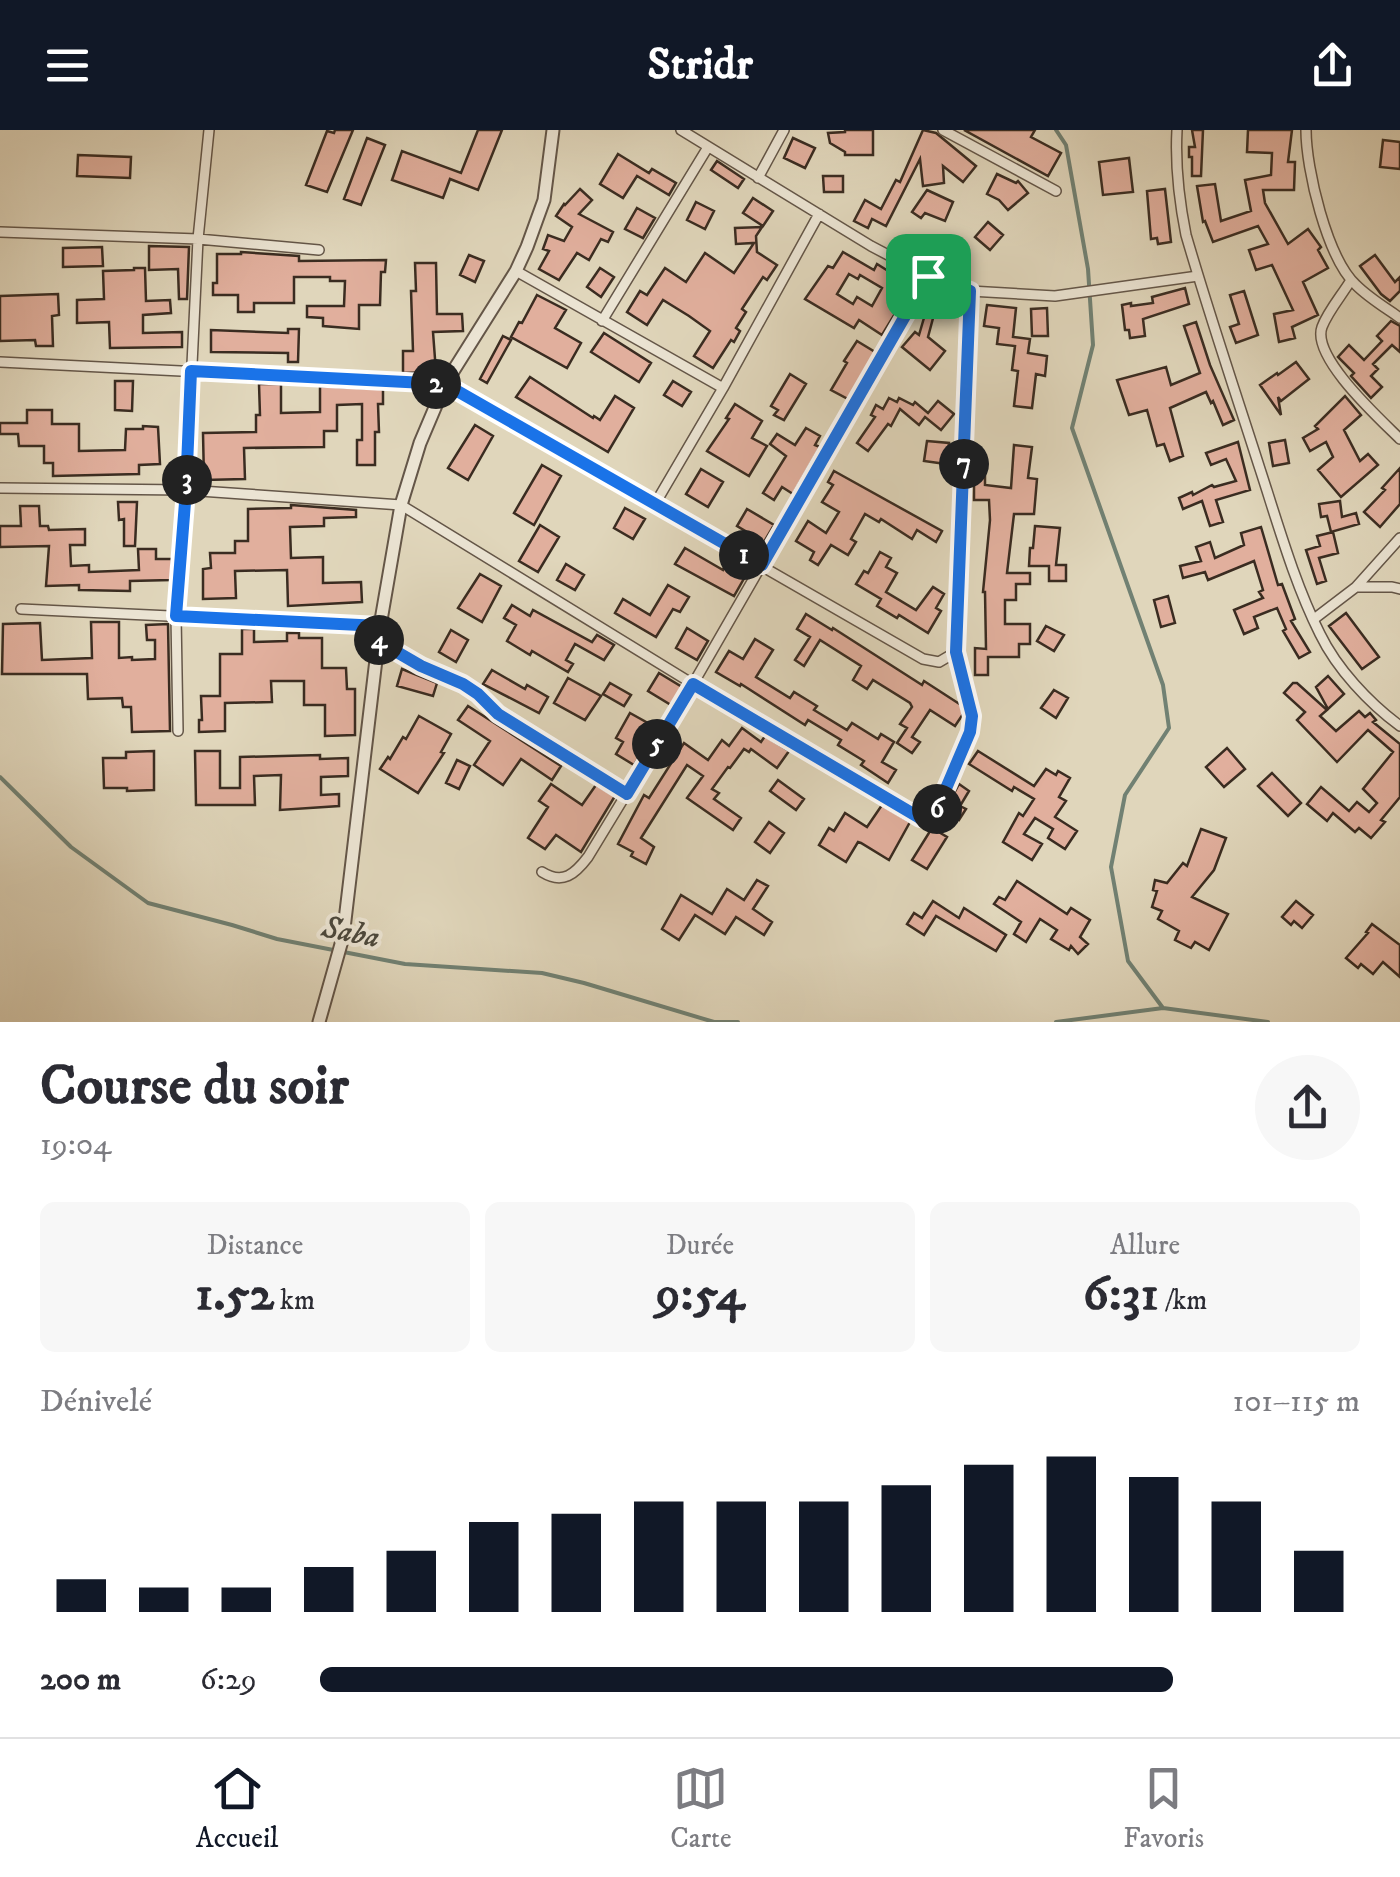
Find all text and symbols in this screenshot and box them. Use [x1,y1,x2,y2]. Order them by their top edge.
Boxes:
text: Stridr [647,37,753,93]
icon: menu [40,38,95,93]
icon: share [1305,38,1360,93]
pin [886,234,971,319]
icon: arrive [901,249,956,304]
pin: 2 [411,359,461,409]
text: 2 [429,366,443,401]
pin: 7 [939,439,989,489]
text: 7 [957,446,971,481]
pin: 3 [162,455,212,505]
text: 3 [182,462,192,497]
pin: 1 [719,530,769,580]
text: 1 [739,537,749,572]
pin: 4 [354,615,404,665]
text: 4 [371,622,387,657]
pin: 5 [632,719,682,769]
text: 5 [650,726,664,761]
pin: 6 [912,784,962,834]
text: 6 [930,791,944,826]
water label: Saba [317,908,383,958]
text: Course du soir [40,1053,349,1122]
button: share [1255,1055,1360,1160]
text: 19:04 [40,1125,112,1165]
text: Distance [207,1228,303,1263]
text: Durée [666,1228,734,1263]
text: Allure [1110,1228,1180,1263]
text: 1.52 [195,1263,274,1326]
text: 9:54 [656,1263,744,1326]
text: 6:31 [1083,1263,1159,1326]
text: km [274,1283,315,1318]
text: /km [1159,1283,1207,1318]
text: Dénivelé [40,1382,152,1422]
text: 101–115 m [1233,1382,1360,1422]
text: 200 m [40,1660,121,1700]
text: 6:29 [200,1660,257,1700]
tab: Accueil [196,1761,279,1856]
tab: Carte [670,1761,732,1856]
tab: Favoris [1123,1761,1204,1856]

